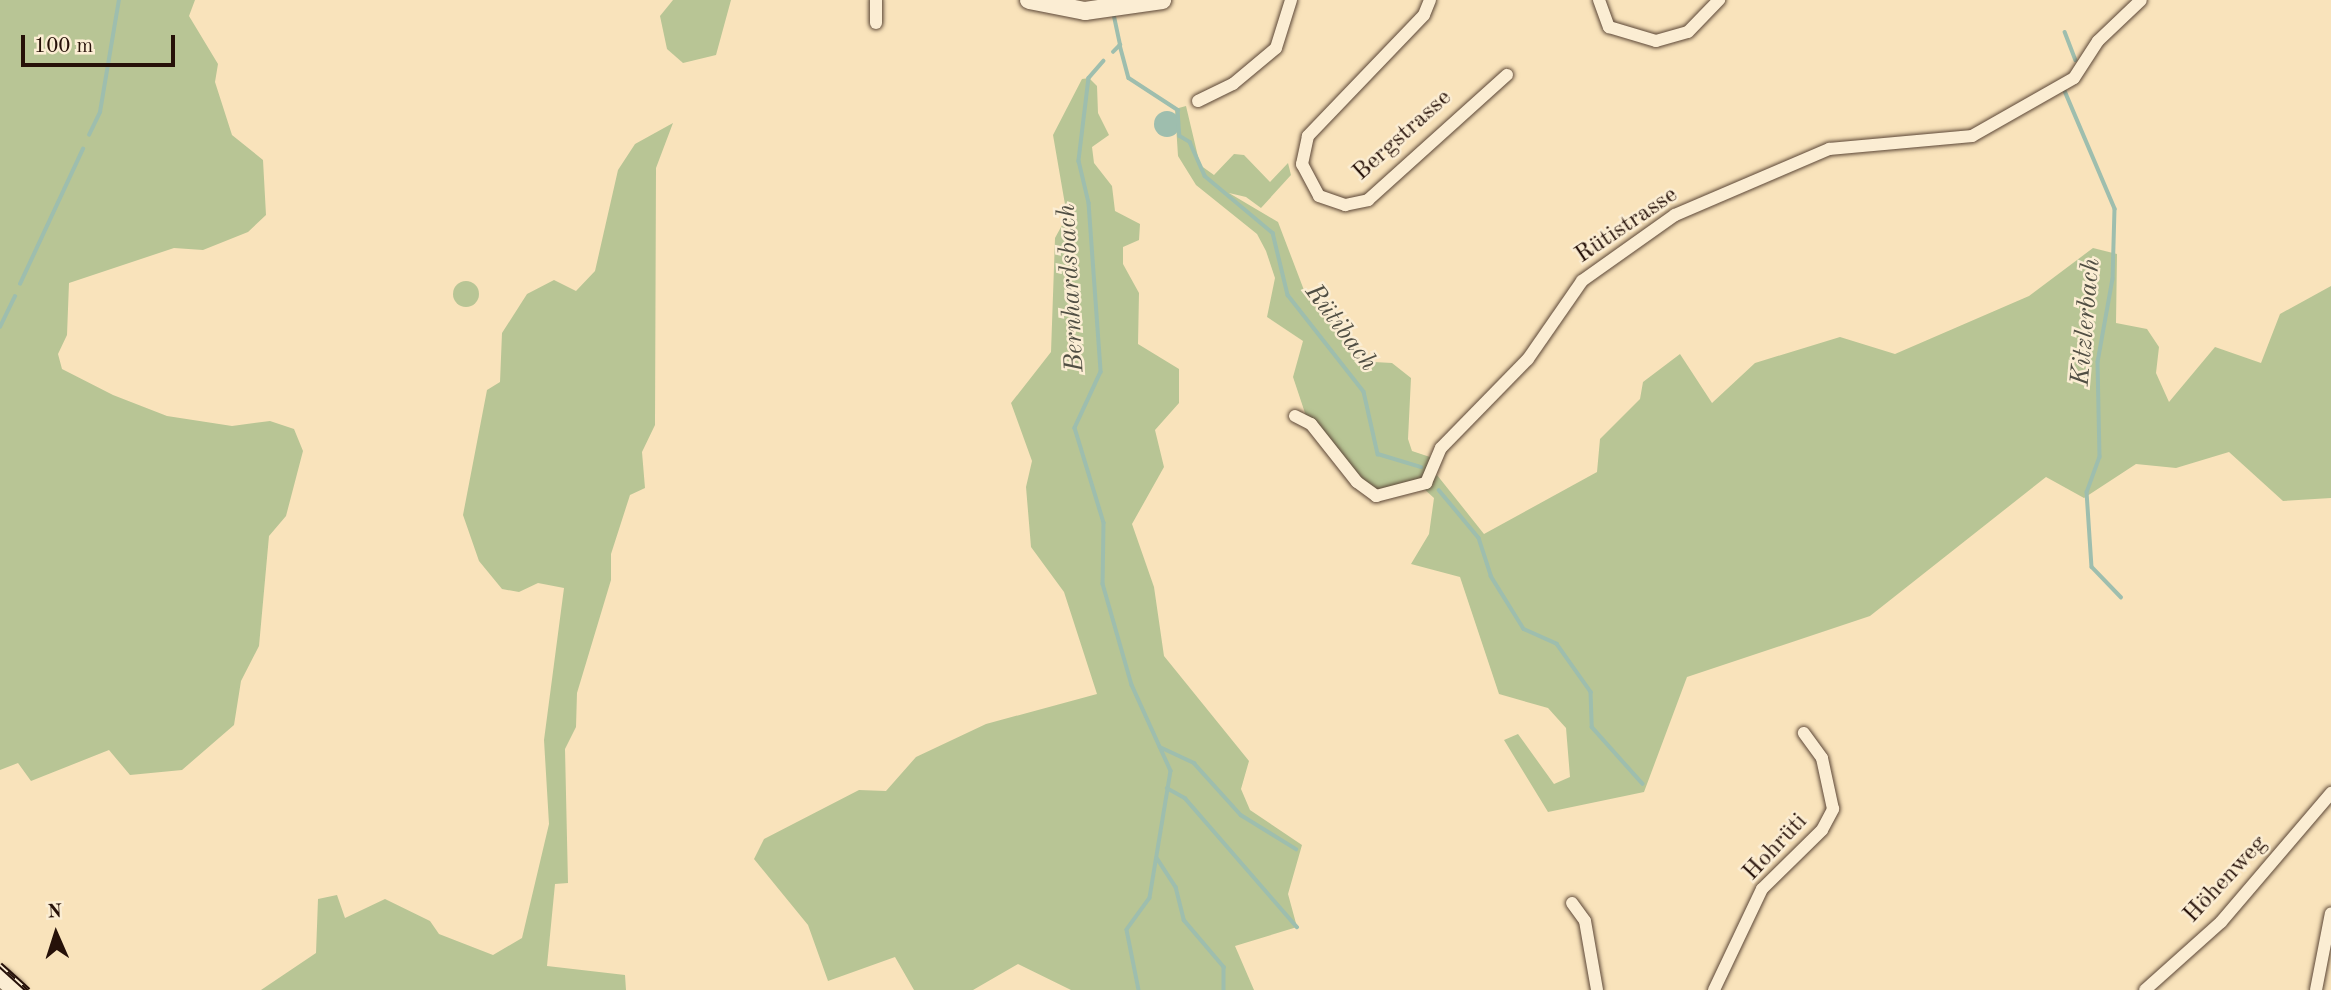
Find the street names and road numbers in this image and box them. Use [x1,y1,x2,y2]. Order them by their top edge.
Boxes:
street label: Bergstrasse [1348,84,1458,188]
street label: Rütistrasse [1570,181,1684,271]
street label: Hohrüti [1738,808,1814,888]
street label: Höhenweg [2178,830,2274,930]

